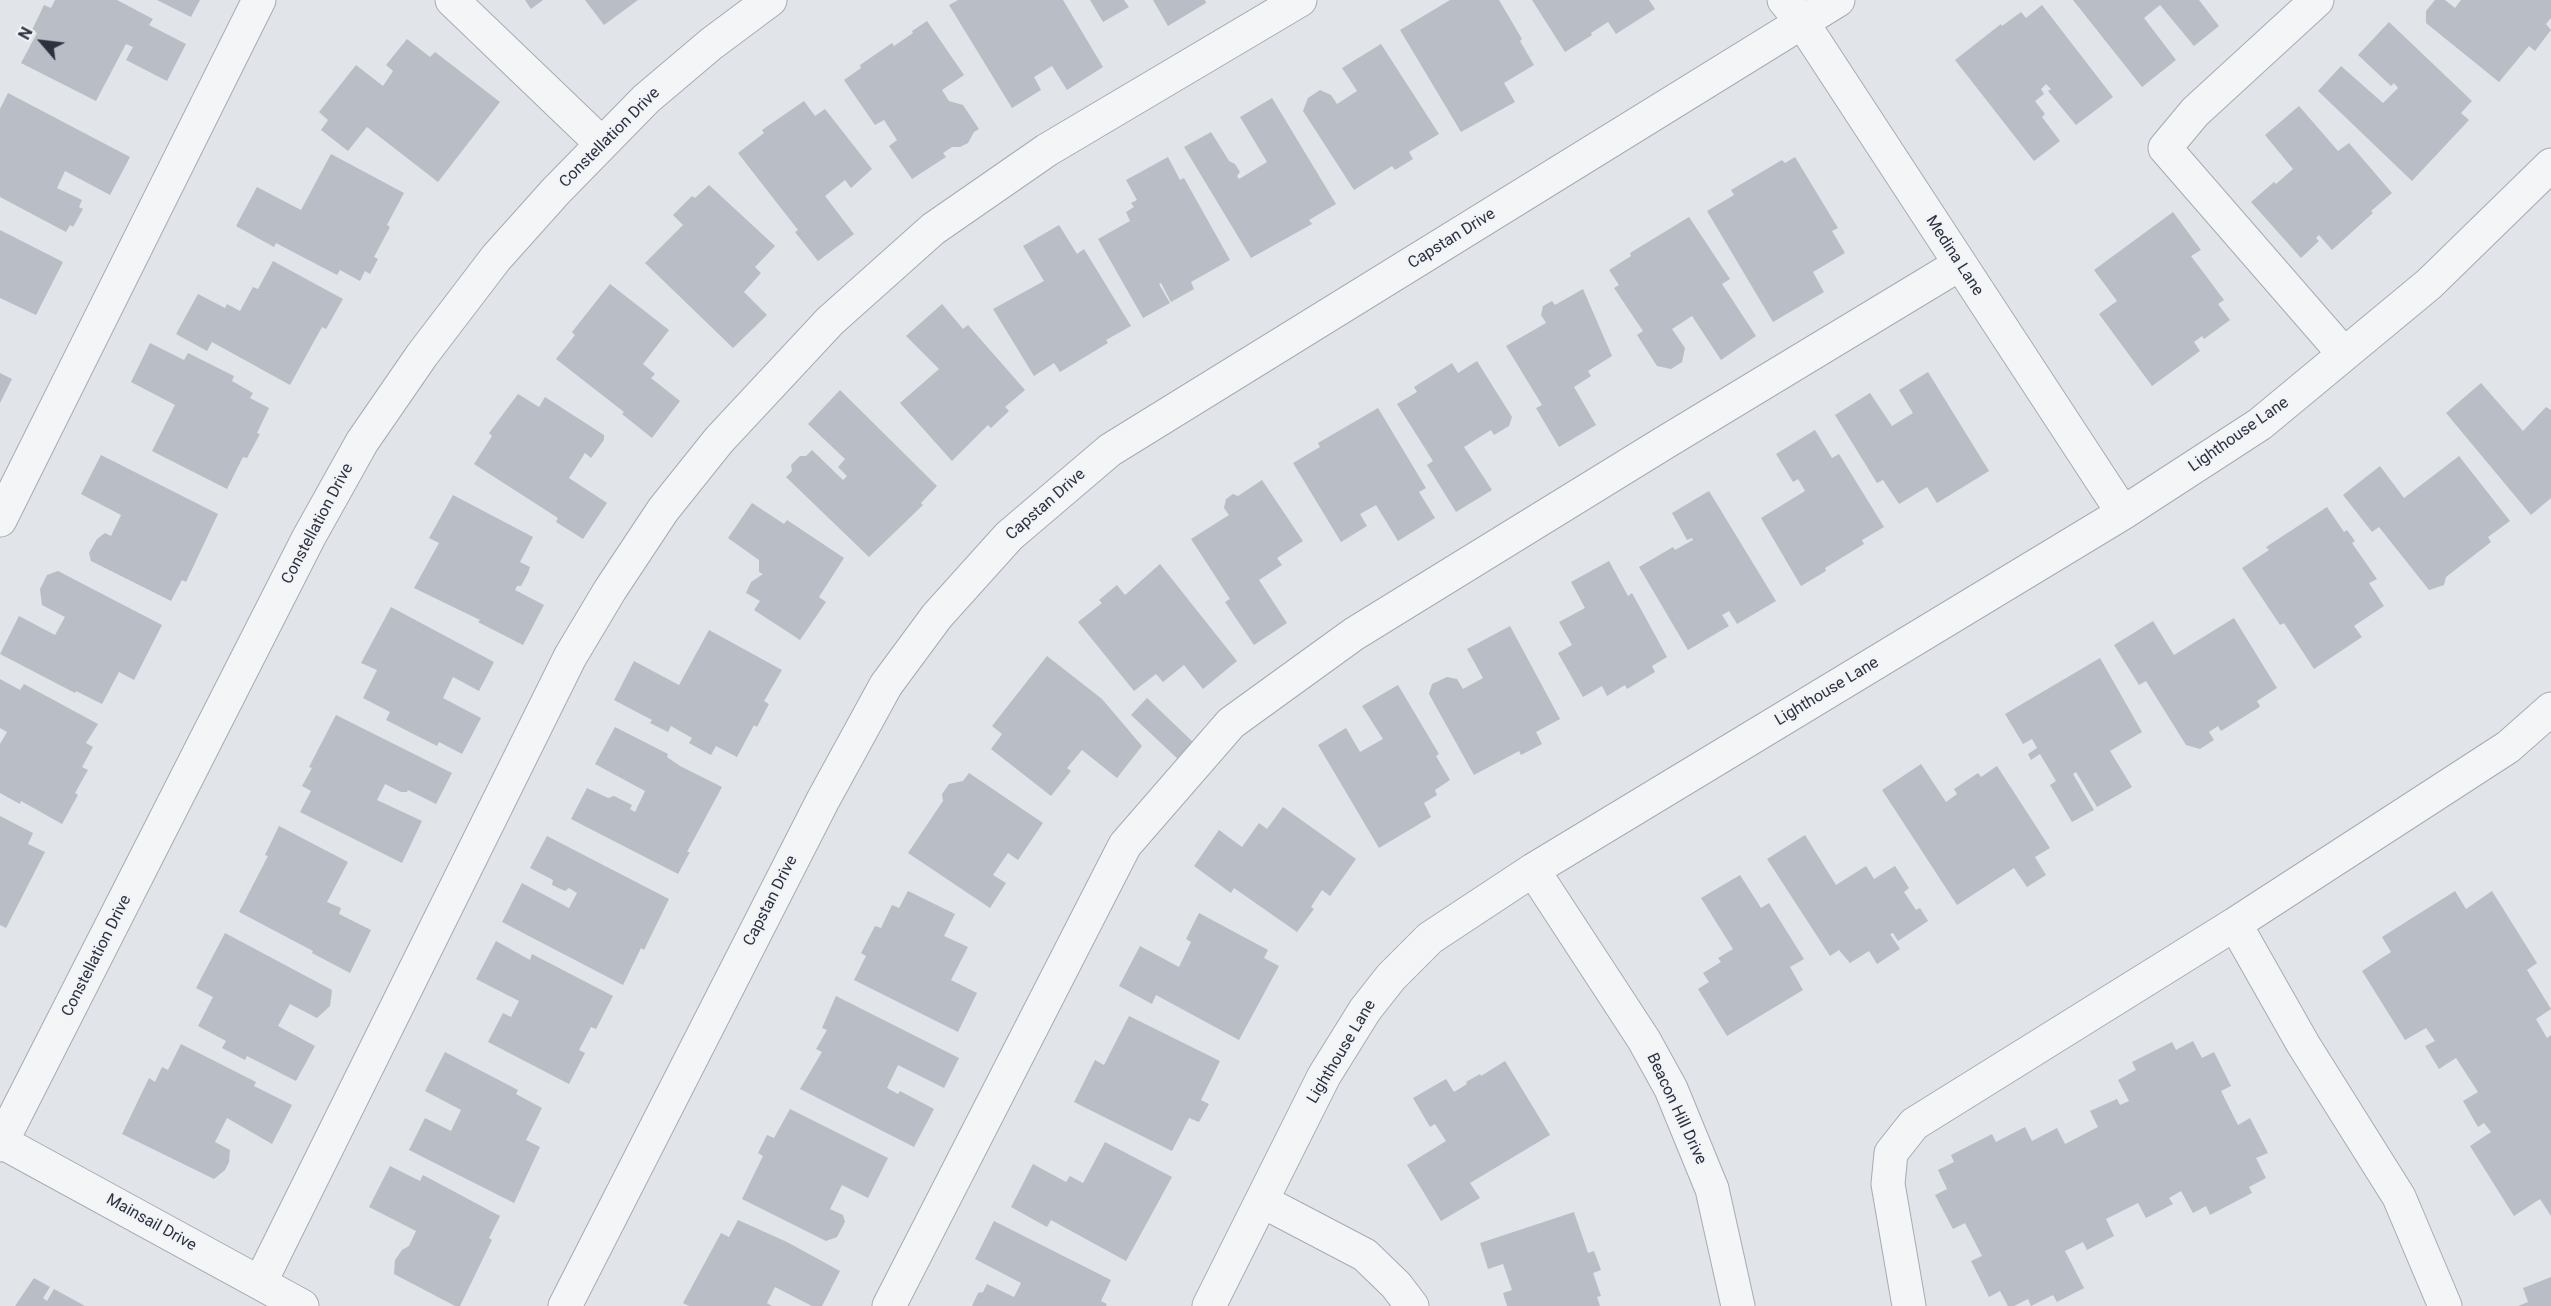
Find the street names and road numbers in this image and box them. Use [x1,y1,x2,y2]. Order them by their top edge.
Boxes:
street label: Constellation Drive [556,84,664,192]
street label: Capstan Drive [1405,205,1499,273]
street label: Medina Lane [1921,212,1987,300]
street label: Lighthouse Lane [2185,393,2293,477]
street label: Constellation Drive [278,460,358,588]
street label: Capstan Drive [1002,465,1090,545]
street label: Lighthouse Lane [1772,653,1882,731]
street label: Capstan Drive [740,853,802,949]
street label: Constellation Drive [58,892,136,1020]
street label: Lighthouse Lane [1303,997,1381,1107]
street label: Beacon Hill Drive [1642,1050,1710,1168]
street label: Mainsail Drive [103,1190,199,1256]

